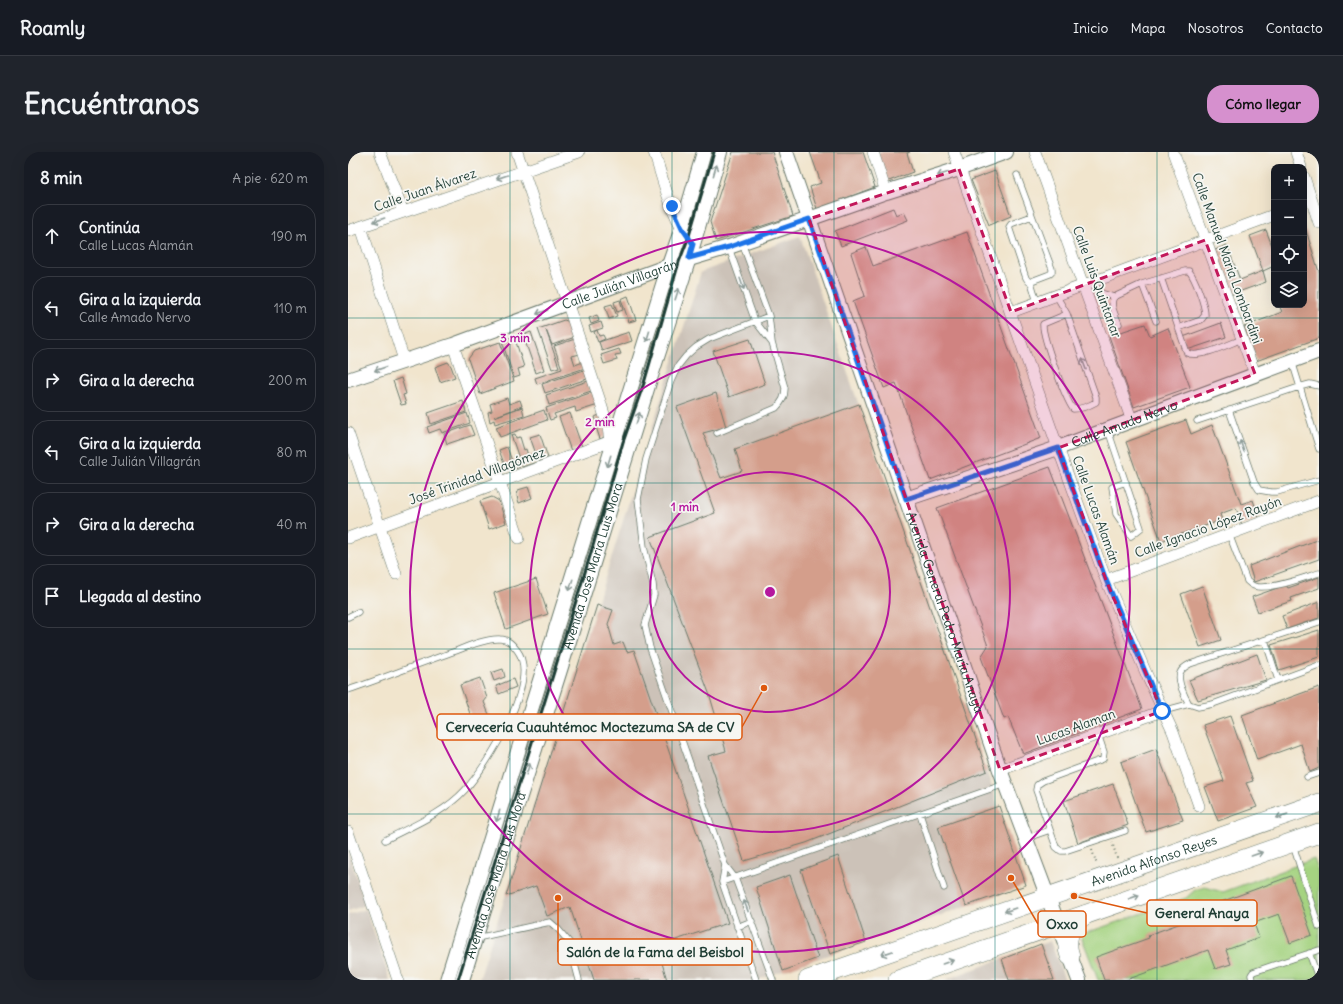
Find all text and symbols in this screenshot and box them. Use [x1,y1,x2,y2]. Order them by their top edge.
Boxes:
text: Roamly [20,16,85,40]
text: Inicio [1073,19,1108,37]
text: Mapa [1130,19,1166,37]
text: Nosotros [1188,19,1244,37]
text: Contacto [1266,19,1323,37]
button: Cómo llegar [1207,85,1319,123]
text: Encuéntranos [24,86,199,122]
one-way arrow [712,163,719,176]
street label: Calle Juan Álvarez [371,164,478,215]
map controls [1271,164,1307,308]
button: + [1271,164,1307,200]
text: 8 min [40,167,82,189]
text: A pie · 620 m [232,170,308,187]
street label: Calle Manuel María Lombardini [1188,170,1266,346]
one-way arrow [937,171,950,178]
one-way arrow [496,174,508,182]
route end [663,197,681,215]
button: − [1271,200,1307,236]
one-way arrow [373,217,385,225]
text: Continúa [79,218,140,237]
street label: Calle Luis Quintanar [1069,224,1125,341]
icon: ahead [41,225,63,247]
text: 190 m [271,228,307,245]
button: locate [1271,236,1307,272]
text: Calle Lucas Alamán [79,237,193,254]
street label: Calle Julián Villagrán [559,255,680,313]
button: layers [1271,272,1307,308]
one-way arrow [739,278,746,291]
one-way arrow [674,288,682,300]
text: Gira a la izquierda [79,290,201,309]
icon: left [41,297,63,319]
text: 110 m [274,300,307,317]
one-way arrow [537,308,549,316]
text: Calle Amado Nervo [79,309,191,326]
text: 3 min [500,330,530,345]
one-way arrow [644,330,651,343]
one-way arrow [1080,359,1088,371]
one-way arrow [374,366,387,373]
icon: right [41,369,63,391]
text: Gira a la derecha [79,371,194,390]
text: 200 m [268,372,307,389]
street label: Calle Amado Nervo [1069,396,1180,451]
one-way arrow [635,412,642,425]
text: 2 min [585,414,615,429]
text: Gira a la izquierda [79,434,201,453]
icon: left [41,441,63,463]
one-way arrow [1237,441,1245,453]
street label: José Trinidad Villagómez [407,443,547,509]
text: 80 m [276,444,307,461]
text: Calle Julián Villagrán [79,453,200,470]
street label: Calle Lucas Alamán [1068,453,1124,567]
one-way arrow [605,454,612,467]
street label: Avenida José María Luis Mora [558,481,626,651]
street label: Calle Ignacio López Rayón [1132,492,1284,561]
text: 1 min [671,499,699,514]
street label: Avenida General Pedro María Anaya [903,509,988,715]
icon: right [41,513,63,535]
text: Gira a la derecha [79,515,194,534]
text: 40 m [276,516,307,533]
one-way arrow [567,578,574,591]
icon: arrive [41,585,63,607]
centre of rings [763,585,777,599]
text: Llegada al destino [79,587,201,606]
route start [1153,702,1171,720]
street label: Lucas Alaman [1034,705,1118,749]
callout: Cervecería Cuauhtémoc Moctezuma SA de CV [437,714,742,740]
text: Cervecería Cuauhtémoc Moctezuma SA de CV [446,718,735,736]
one-way arrow [525,763,532,776]
street label: Avenida José María Luis Mora [461,790,529,960]
one-way arrow [494,809,501,822]
one-way arrow [1277,812,1289,820]
street label: Avenida Alfonso Reyes [1089,831,1219,890]
one-way arrow [1251,850,1263,858]
one-way arrow [1128,892,1140,900]
callout: General Anaya [1147,900,1257,926]
one-way arrow [742,901,750,913]
text: General Anaya [1155,904,1249,922]
one-way arrow [1004,906,1016,914]
callout: Oxxo [1038,911,1086,937]
text: Oxxo [1046,915,1078,933]
callout: Salón de la Fama del Beisbol [558,939,752,965]
text: Salón de la Fama del Beisbol [566,943,744,961]
one-way arrow [881,949,893,957]
one-way arrow [941,958,953,966]

